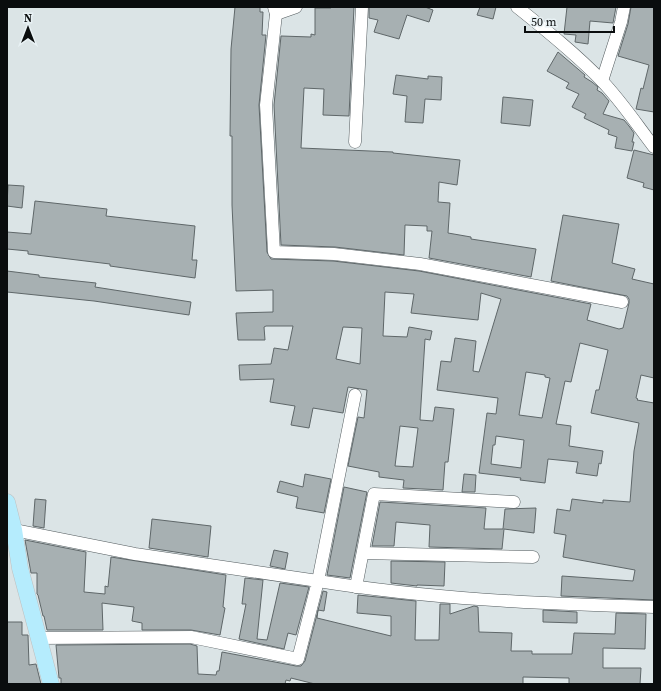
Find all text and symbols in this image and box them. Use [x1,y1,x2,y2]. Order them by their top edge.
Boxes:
north arrow [8,8,48,48]
scale bar [525,8,614,34]
text: N [24,11,32,26]
text: 50 m [531,14,557,30]

